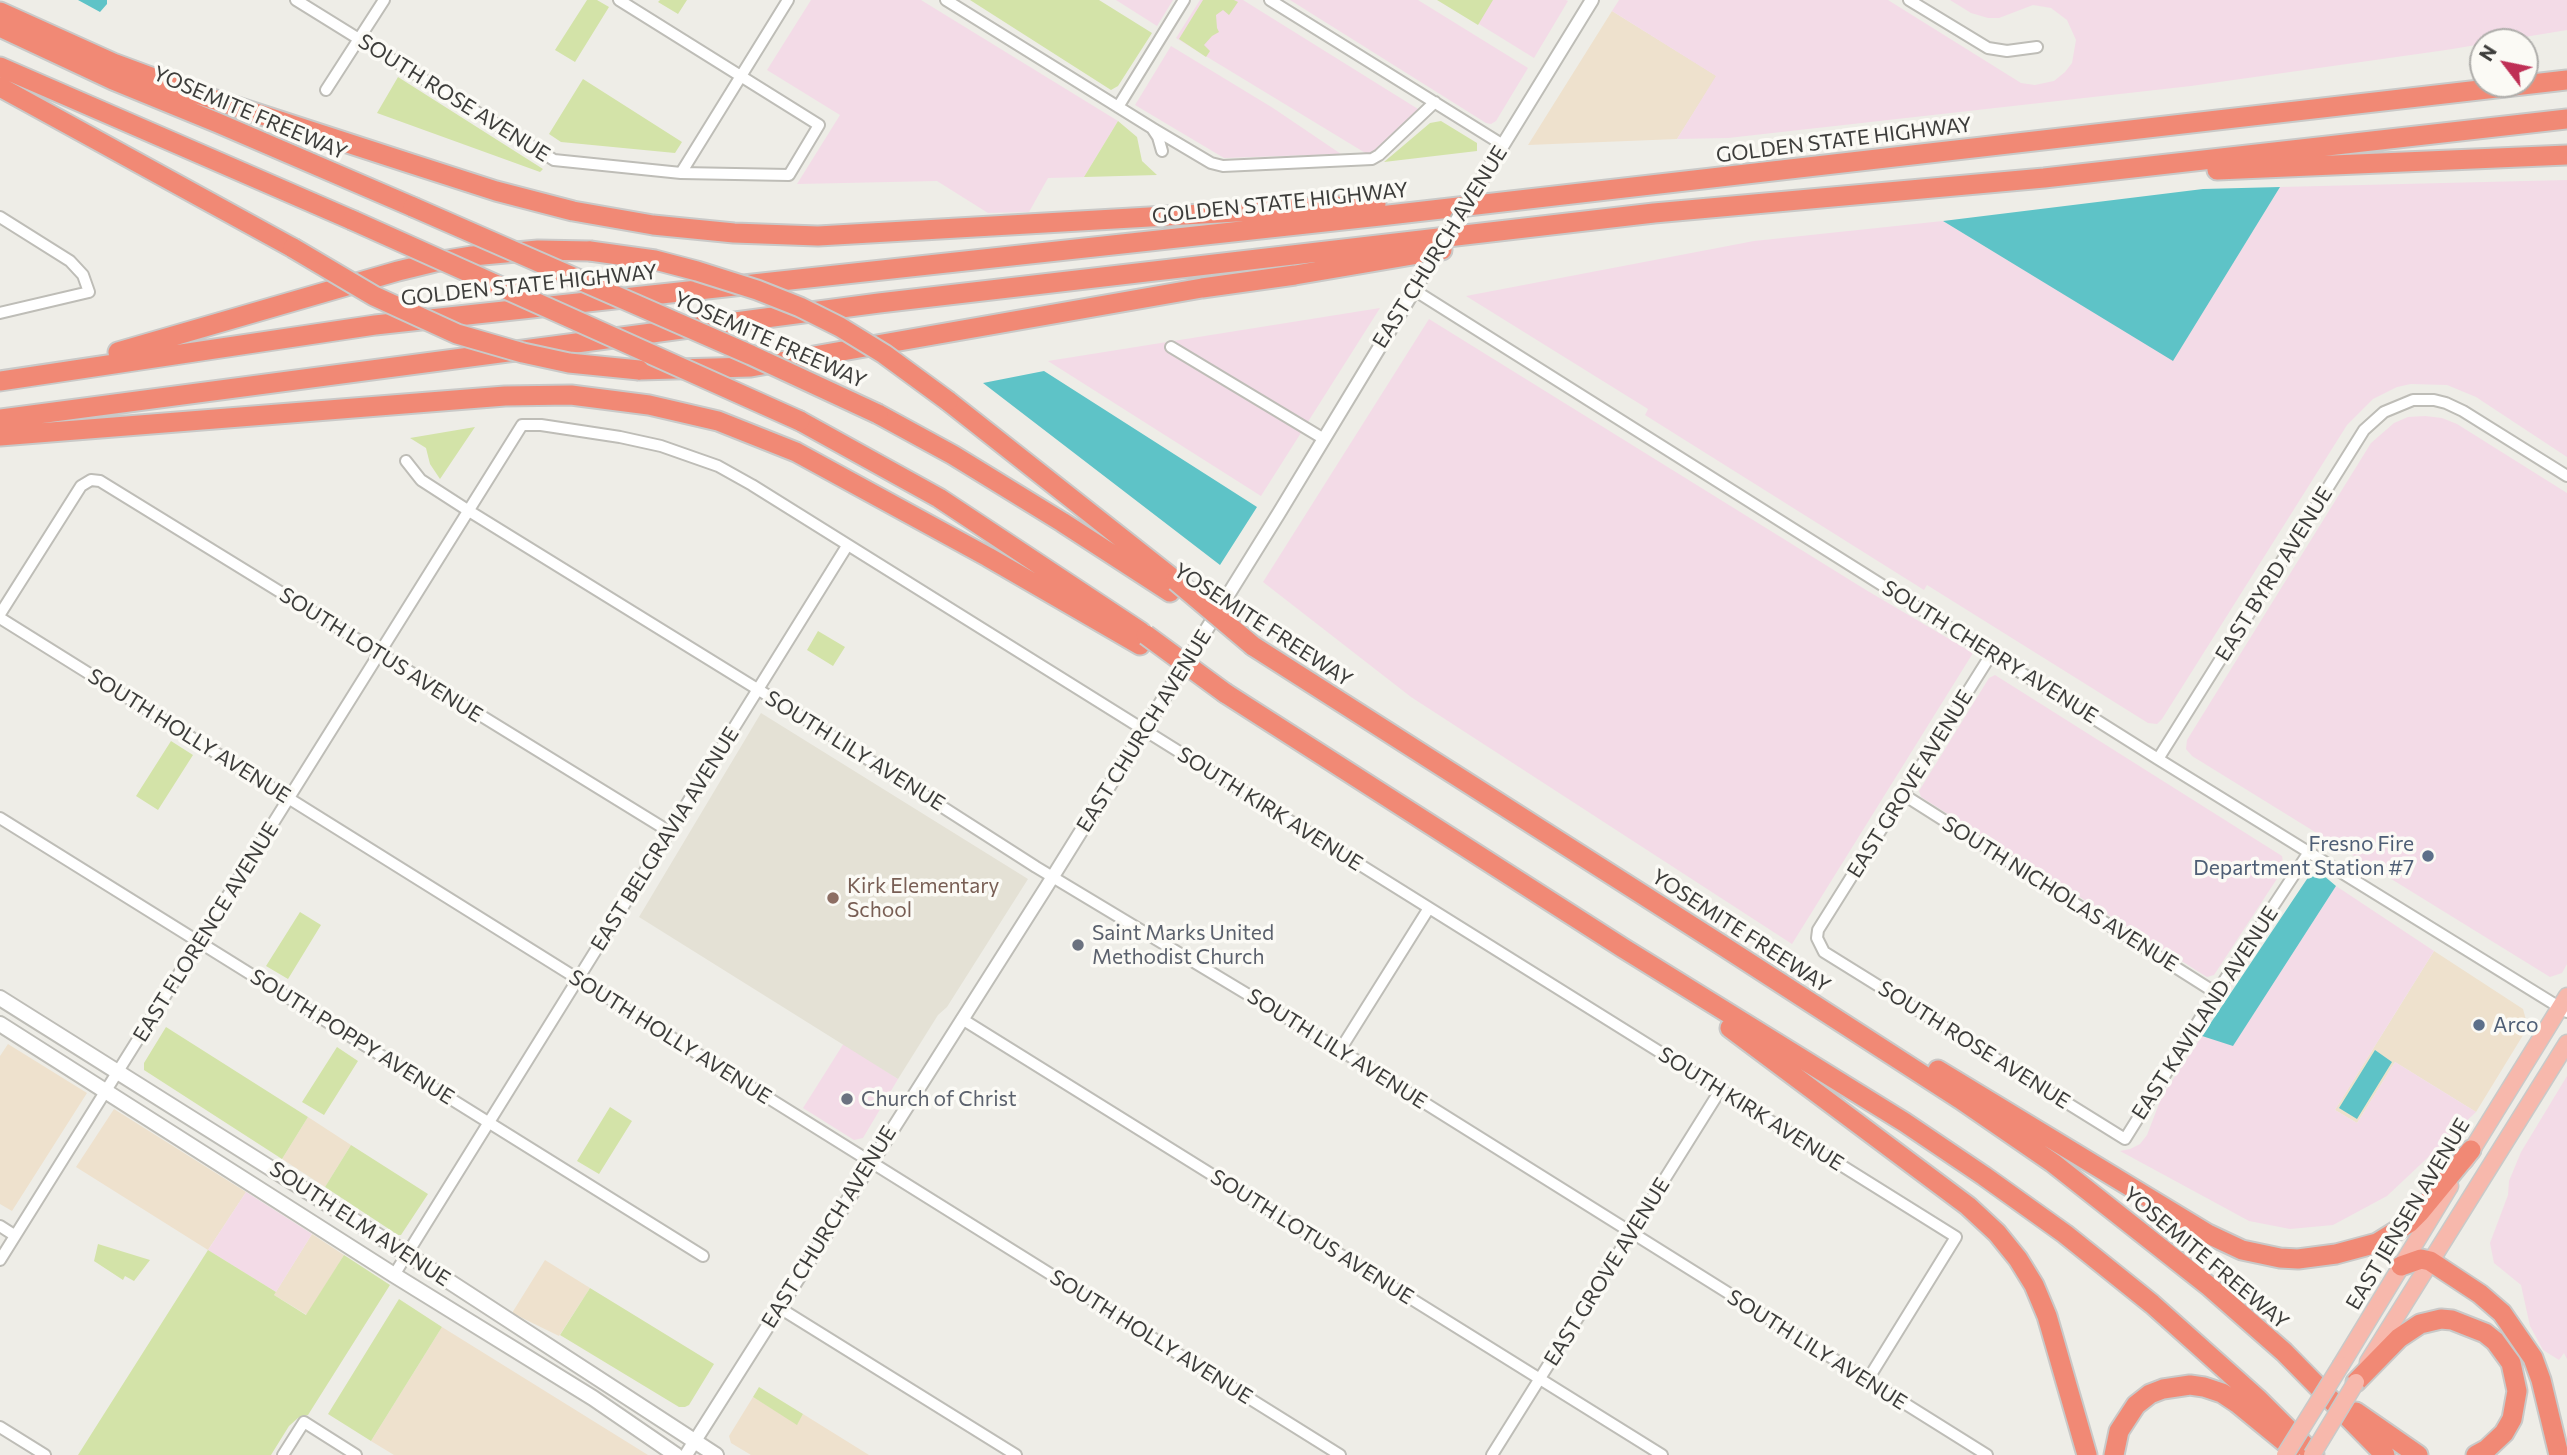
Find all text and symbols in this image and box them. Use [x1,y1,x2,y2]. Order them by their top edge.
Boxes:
north arrow [2469,28,2539,98]
street label: SOUTH ROSE AVENUE [354,29,554,167]
text: N [2474,41,2501,65]
street label: YOSEMITE FREEWAY [149,61,351,165]
street label: GOLDEN STATE HIGHWAY [1715,112,1973,168]
street label: EAST CHURCH AVENUE [1367,141,1513,353]
street label: GOLDEN STATE HIGHWAY [1151,177,1409,229]
street label: GOLDEN STATE HIGHWAY [400,259,658,311]
street label: YOSEMITE FREEWAY [670,286,870,394]
street label: EAST BYRD AVENUE [2210,482,2338,666]
street label: YOSEMITE FREEWAY [1169,558,1357,692]
street label: SOUTH CHERRY AVENUE [1878,575,2102,729]
street label: SOUTH LOTUS AVENUE [275,582,487,728]
street label: EAST CHURCH AVENUE [1071,625,1217,837]
street label: SOUTH HOLLY AVENUE [83,663,295,809]
street label: EAST GROVE AVENUE [1842,685,1978,883]
street label: SOUTH LILY AVENUE [761,686,949,816]
street label: EAST BELGRAVIA AVENUE [586,723,744,955]
street label: SOUTH KIRK AVENUE [1173,742,1367,876]
street label: SOUTH NICHOLAS AVENUE [1937,811,2183,977]
street label: EAST FLORENCE AVENUE [128,818,284,1046]
place label: Fresno Fire Department Station #7 [2193,831,2414,881]
marker: Fresno Fire Department Station #7 [2420,848,2436,864]
street label: YOSEMITE FREEWAY [1647,864,1835,998]
place label: Kirk Elementary School [847,873,999,923]
marker: Kirk Elementary School [825,890,841,906]
street label: EAST KAVILAND AVENUE [2127,902,2283,1124]
place label: Saint Marks United Methodist Church [1092,920,1274,970]
marker: Saint Marks United Methodist Church [1070,937,1086,953]
street label: SOUTH POPPY AVENUE [245,964,459,1110]
street label: SOUTH HOLLY AVENUE [564,964,776,1110]
street label: SOUTH ROSE AVENUE [1874,976,2074,1114]
street label: SOUTH LILY AVENUE [1243,984,1431,1114]
place label: Arco [2493,1012,2538,1038]
marker: Arco [2471,1017,2487,1033]
street label: SOUTH KIRK AVENUE [1654,1042,1848,1176]
place label: Church of Christ [861,1086,1017,1112]
marker: Church of Christ [839,1091,855,1107]
street label: EAST JENSEN AVENUE [2341,1114,2475,1314]
street label: EAST CHURCH AVENUE [756,1121,902,1333]
street label: SOUTH ELM AVENUE [265,1156,455,1292]
street label: SOUTH LOTUS AVENUE [1206,1164,1418,1310]
street label: EAST GROVE AVENUE [1539,1173,1675,1371]
street label: YOSEMITE FREEWAY [2118,1181,2294,1335]
street label: SOUTH HOLLY AVENUE [1045,1264,1257,1410]
street label: SOUTH LILY AVENUE [1723,1285,1911,1415]

